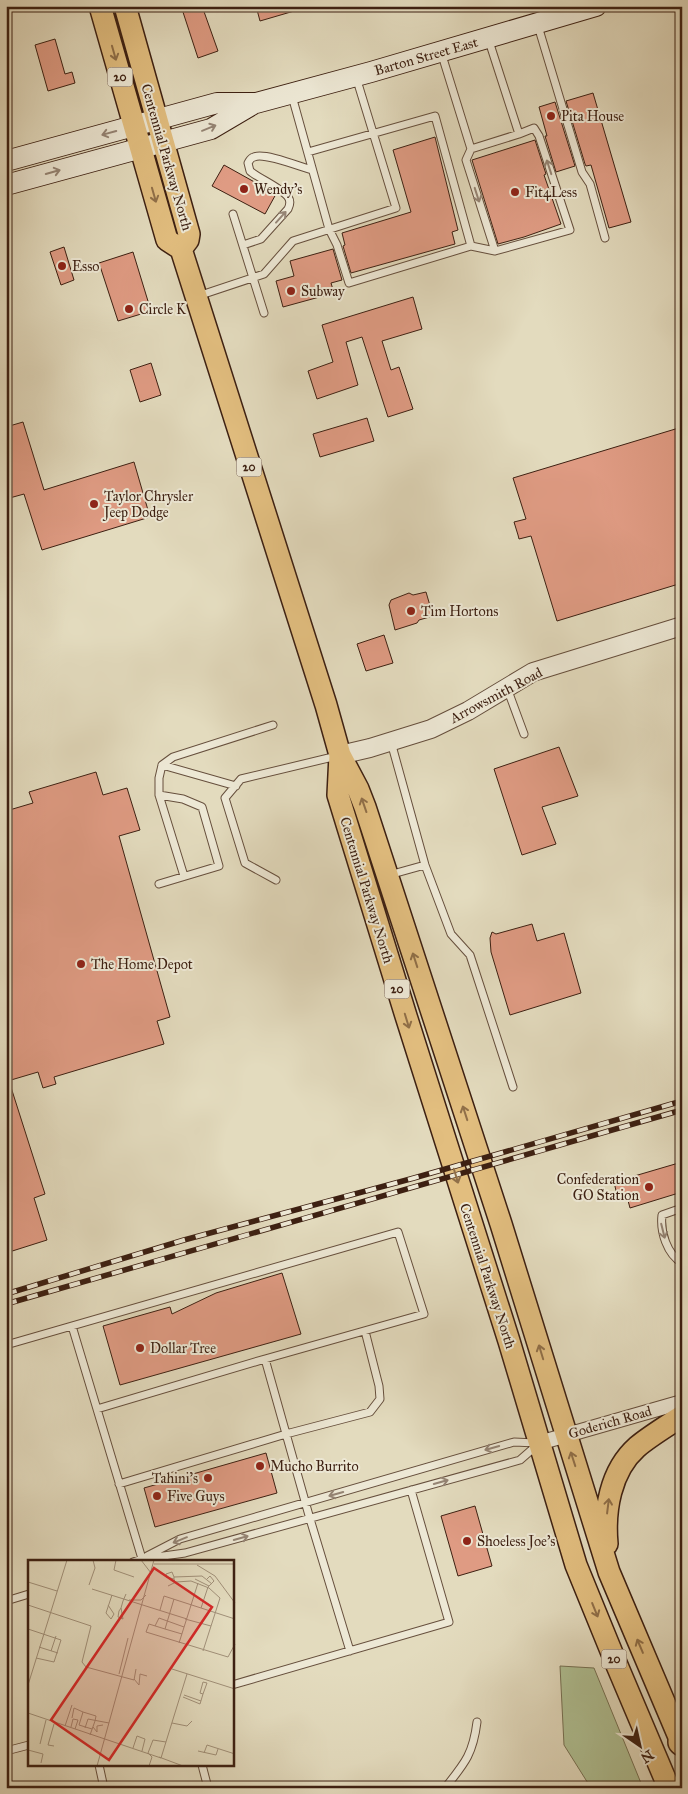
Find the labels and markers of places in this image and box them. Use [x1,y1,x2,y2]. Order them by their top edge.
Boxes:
place label: Pita House [561,108,624,125]
marker: Pita House [545,110,557,122]
place label: Wendy's [254,181,302,198]
marker: Wendy's [238,183,250,195]
place label: Fit4Less [525,184,577,201]
marker: Fit4Less [509,186,521,198]
place label: Esso [72,258,99,275]
marker: Esso [56,260,68,272]
place label: Subway [301,283,345,300]
marker: Subway [285,285,297,297]
place label: Circle K [139,301,187,318]
marker: Circle K [123,303,135,315]
place label: Taylor Chrysler Jeep Dodge [102,488,194,522]
marker: Taylor Chrysler Jeep Dodge [88,498,100,510]
place label: Tim Hortons [421,603,498,620]
marker: Tim Hortons [405,605,417,617]
place label: The Home Depot [91,956,193,973]
marker: The Home Depot [75,958,87,970]
place label: Confederation GO Station [557,1171,639,1204]
marker: Confederation GO Station [643,1181,655,1193]
place label: Dollar Tree [150,1340,216,1357]
marker: Dollar Tree [134,1342,146,1354]
place label: Mucho Burrito [270,1458,359,1475]
marker: Mucho Burrito [254,1460,266,1472]
place label: Tahini's [152,1470,198,1487]
marker: Tahini's [202,1472,214,1484]
place label: Five Guys [167,1488,225,1505]
marker: Five Guys [151,1490,163,1502]
place label: Shoeless Joe's [477,1533,555,1551]
marker: Shoeless Joe's [461,1535,473,1547]

